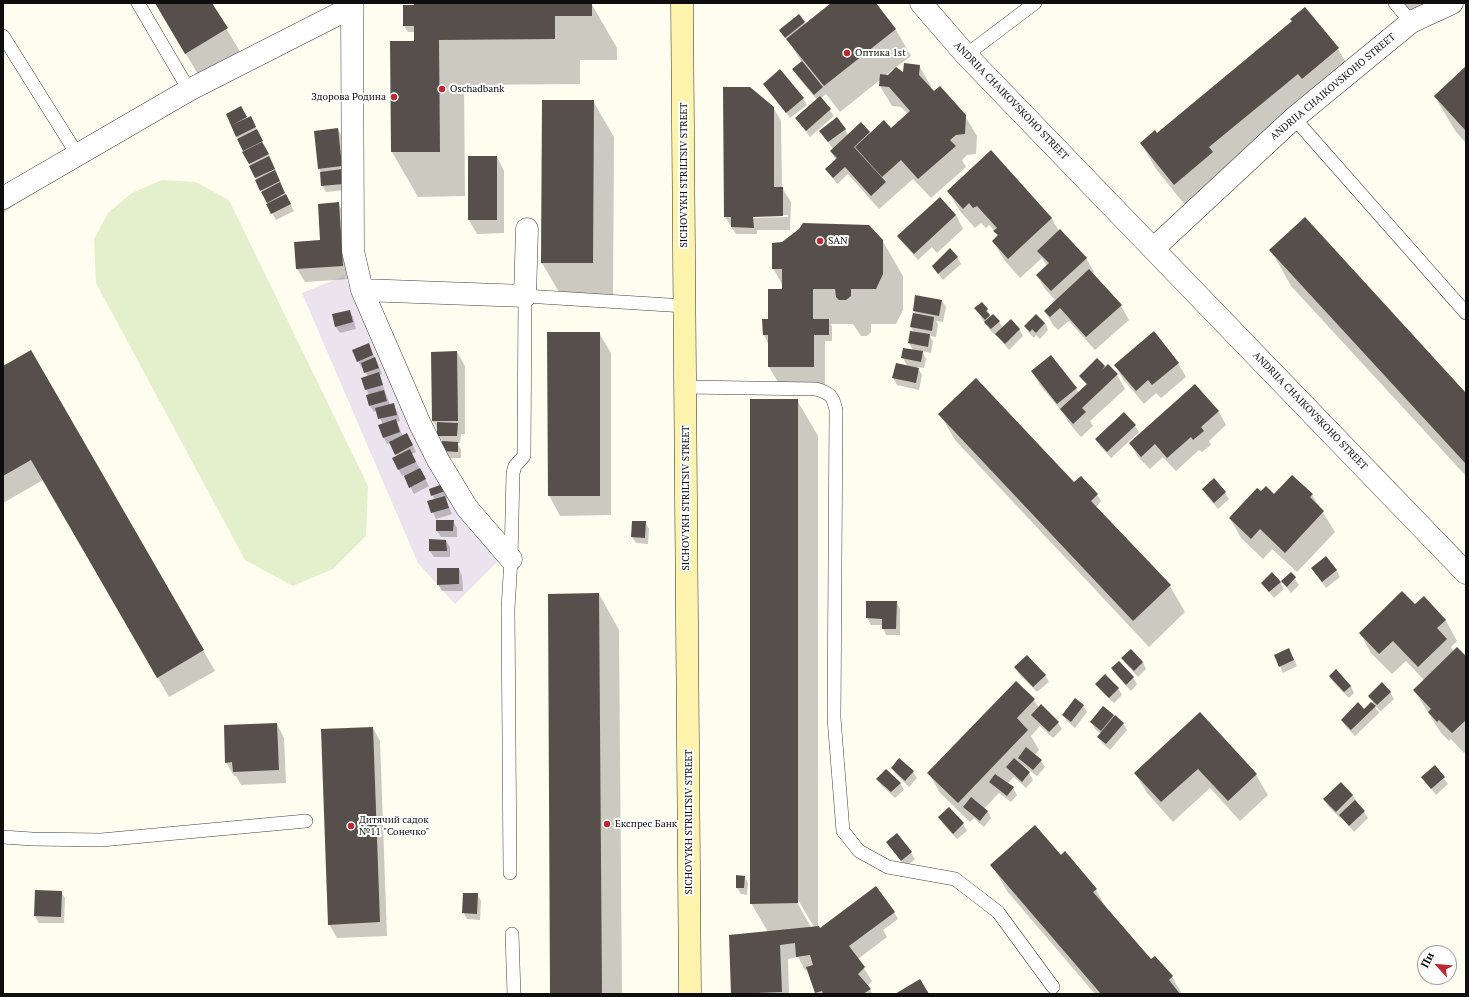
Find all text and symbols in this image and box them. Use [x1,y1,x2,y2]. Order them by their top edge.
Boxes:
street label: ANDRIIA CHAIKOVSKOHO STREET [1268,31,1398,143]
street label: ANDRIIA CHAIKOVSKOHO STREET [951,39,1071,163]
place label: Оптика 1st [855,47,906,59]
marker: Оптика 1st [842,48,852,58]
place label: Oschadbank [450,83,504,95]
marker: Oschadbank [437,84,447,94]
place label: Здорова Родина [311,91,386,103]
marker: Здорова Родина [389,92,399,102]
street label: SICHOVYKH STRILTSIV STREET [678,102,690,248]
place label: SAN [828,235,848,247]
marker: SAN [815,236,825,246]
street label: ANDRIIA CHAIKOVSKOHO STREET [1250,349,1370,473]
street label: SICHOVYKH STRILTSIV STREET [680,425,692,571]
street label: SICHOVYKH STRILTSIV STREET [683,749,695,895]
place label: Дитячий садок №11 "Сонечко" [359,814,429,838]
place label: Експрес Банк [615,818,677,830]
marker: Експрес Банк [602,819,612,829]
marker: Дитячий садок №11 "Сонечко" [346,821,356,831]
north arrow [1417,945,1457,985]
text: Пн [1417,950,1437,970]

